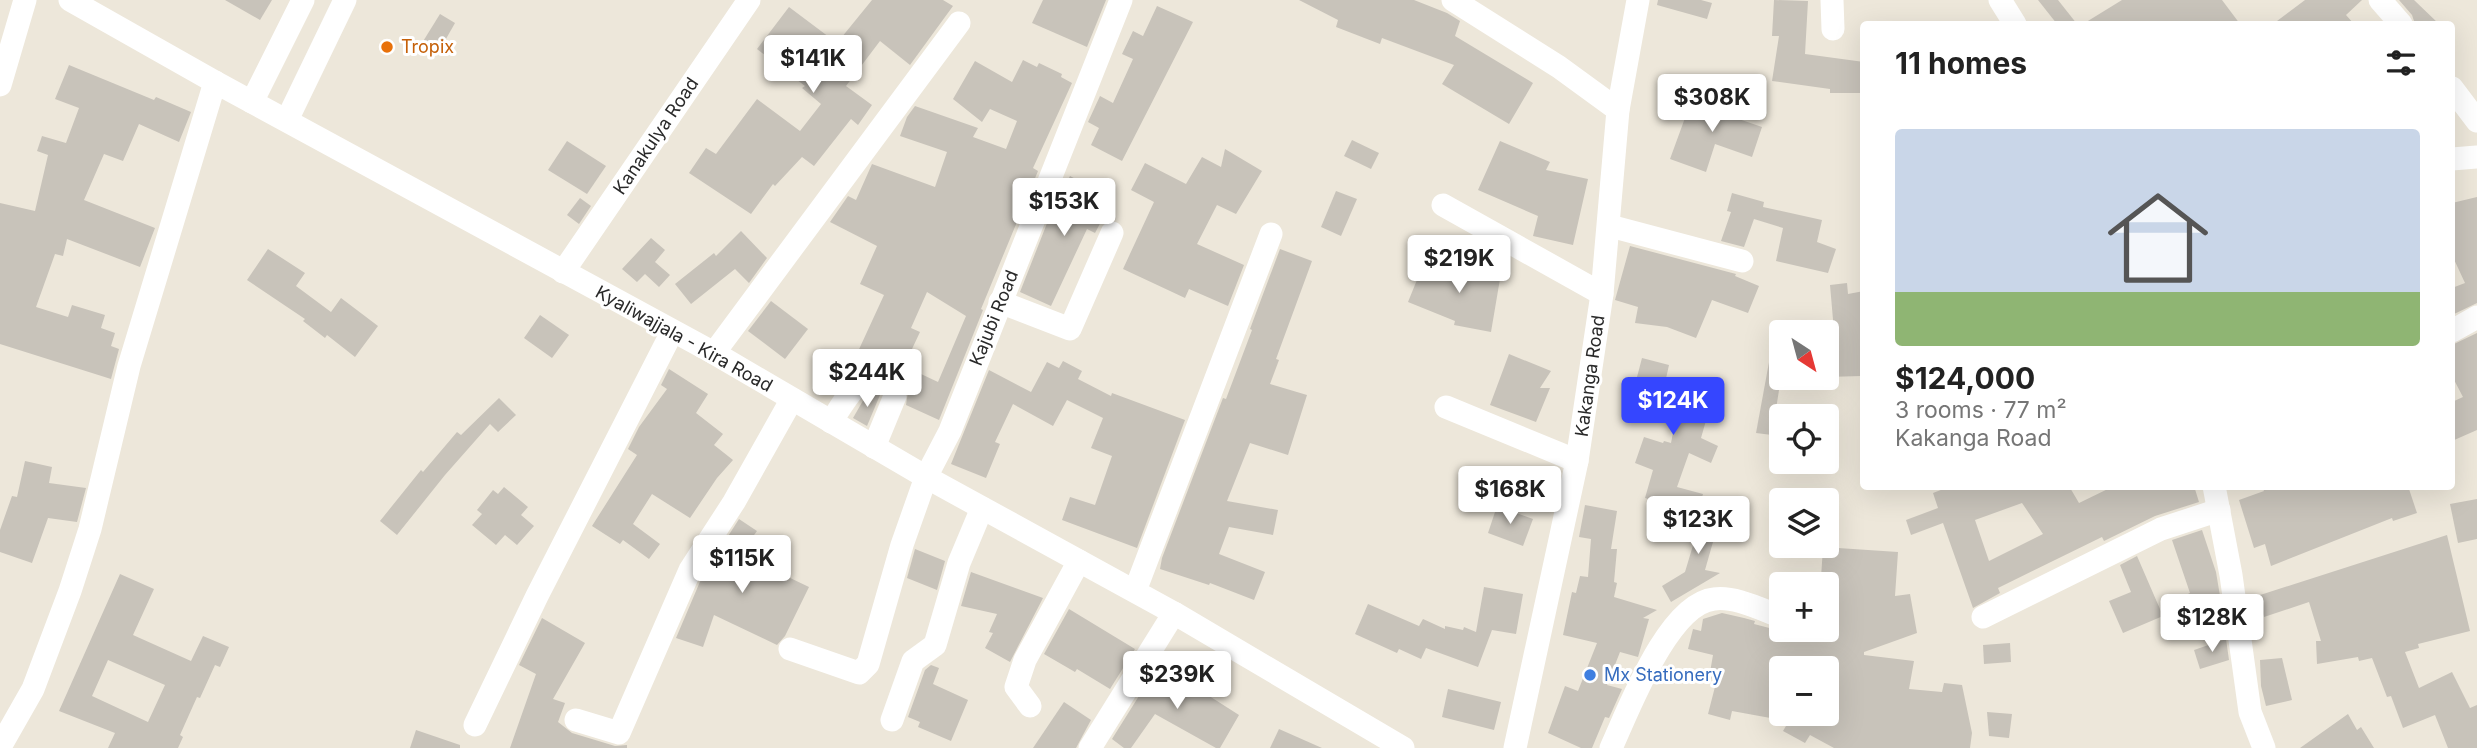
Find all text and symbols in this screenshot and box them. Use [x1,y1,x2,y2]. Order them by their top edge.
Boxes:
place label: Tropix [401,36,454,57]
pin: $141K [764,36,862,95]
marker: Tropix [379,39,395,55]
text: $141K [780,44,846,72]
icon: filters [2382,44,2420,82]
text: 11 homes [1895,45,2027,81]
street label: Kanakulya Road [609,73,702,198]
pin: $308K [1663,74,1761,134]
text: $308K [1674,83,1750,111]
icon: home [2095,175,2221,301]
pin: $153K [1015,178,1113,238]
text: $153K [1028,187,1100,215]
pin: $219K [1410,236,1508,295]
text: $219K [1424,244,1494,272]
street label: Kajubi Road [965,267,1022,369]
street label: Kyaliwajjala - Kira Road [592,281,776,396]
street label: Kakanga Road [1571,314,1608,438]
north arrow [1769,320,1839,390]
map controls [1769,320,1839,726]
pin: $244K [818,350,916,409]
text: $244K [829,358,905,386]
text: $124,000 [1895,360,2035,396]
pin: $124K [1624,378,1722,437]
text: $124K [1637,386,1709,414]
text: 3 rooms · 77 m² [1895,396,2067,424]
button: locate [1769,404,1839,474]
text: Kakanga Road [1895,424,2051,452]
pin: $168K [1461,466,1559,526]
text: $168K [1474,475,1546,503]
button: layers [1769,488,1839,558]
pin: $123K [1649,496,1747,556]
text: $123K [1663,505,1733,533]
pin: $115K [693,536,791,595]
text: $115K [709,544,775,572]
button: + [1769,572,1839,642]
pin: $128K [2163,594,2261,654]
text: $128K [2177,603,2247,631]
pin: $239K [1128,652,1226,711]
button: − [1769,656,1839,726]
text: $239K [1139,660,1215,688]
place label: Mx Stationery [1604,664,1722,685]
marker: Mx Stationery [1582,667,1598,683]

